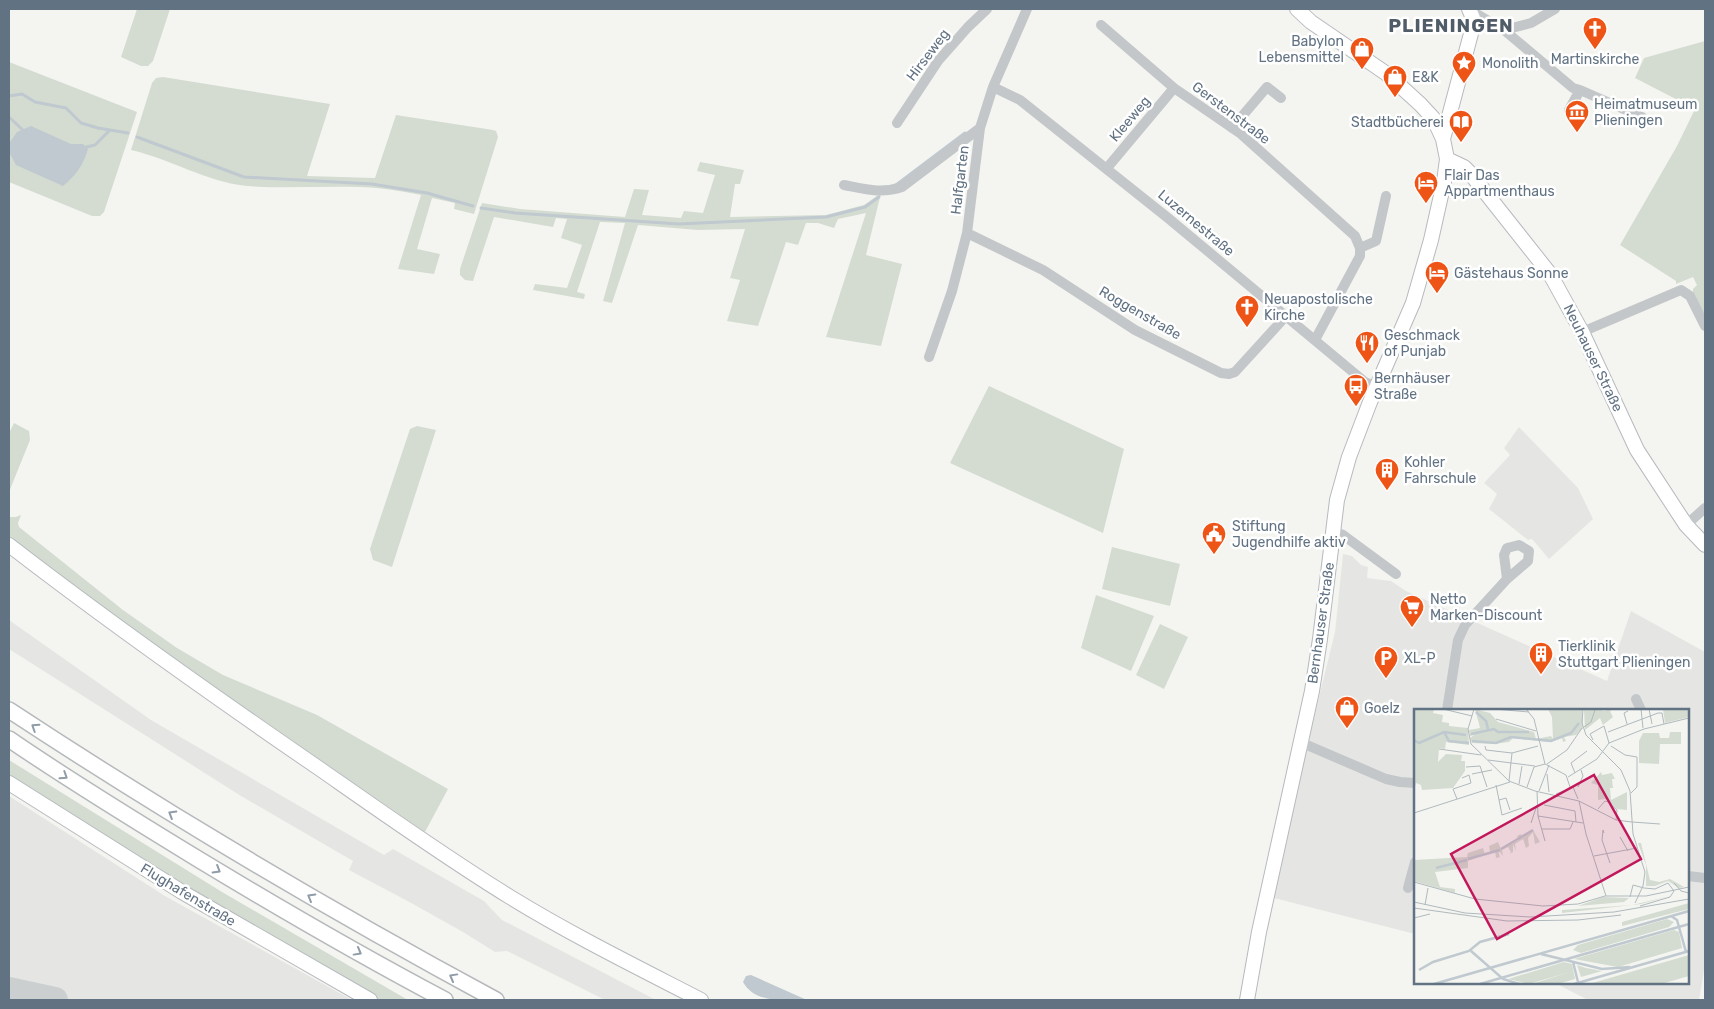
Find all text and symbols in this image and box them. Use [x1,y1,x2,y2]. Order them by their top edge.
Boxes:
district label: PLIENINGEN [1388,14,1514,37]
church icon: Martinskirche [1582,16,1608,50]
street label: Hirseweg [903,26,953,84]
place label: Babylon Lebensmittel [1259,33,1344,66]
shop icon: Babylon Lebensmittel [1349,36,1375,70]
place icon: Monolith [1451,50,1477,84]
place label: Martinskirche [1551,51,1639,68]
place label: Monolith [1482,55,1538,72]
shop icon: E&K [1382,64,1408,98]
place label: E&K [1412,69,1439,86]
street label: Gerstenstraße [1189,78,1273,148]
street label: Kleeweg [1106,93,1154,145]
place label: Heimatmuseum Plieningen [1594,96,1698,129]
museum icon: Heimatmuseum Plieningen [1564,99,1590,133]
library icon: Stadtbücherei [1448,109,1474,143]
place label: Stadtbücherei [1351,114,1444,131]
street label: Halfgarten [947,144,973,216]
place label: Flair Das Appartmenthaus [1444,167,1555,200]
hotel icon: Flair Das Appartmenthaus [1413,170,1439,204]
street label: Luzernestraße [1154,186,1238,260]
hotel icon: Gästehaus Sonne [1424,260,1450,294]
place label: Gästehaus Sonne [1454,265,1569,282]
street label: Roggenstraße [1096,283,1184,343]
place label: Neuapostolische Kirche [1264,291,1373,324]
church icon: Neuapostolische Kirche [1234,294,1260,328]
street label: Neuhauser Straße [1560,302,1626,415]
place label: Geschmack of Punjab [1384,327,1461,360]
restaurant icon: Geschmack of Punjab [1354,330,1380,364]
place label: Bernhäuser Straße [1374,370,1451,403]
bus stop icon: Bernhäuser Straße [1343,373,1369,407]
place label: Kohler Fahrschule [1404,454,1477,487]
building icon: Kohler Fahrschule [1374,457,1400,491]
place label: Stiftung Jugendhilfe aktiv [1232,518,1346,551]
public building icon: Stiftung Jugendhilfe aktiv [1201,521,1227,555]
street label: Bernhauser Straße [1304,561,1338,685]
place label: Netto Marken-Discount [1430,591,1543,624]
supermarket icon: Netto Marken-Discount [1399,594,1425,628]
place label: Tierklinik Stuttgart Plieningen [1558,638,1691,671]
building icon: Tierklinik Stuttgart Plieningen [1528,641,1554,675]
parking icon: XL-P [1373,645,1399,679]
place label: XL-P [1404,650,1436,667]
shop icon: Goelz [1334,695,1360,729]
place label: Goelz [1364,700,1400,717]
inset map [1414,709,1689,984]
one-way arrow [31,723,40,733]
one-way arrow [59,769,68,779]
one-way arrow [168,811,177,820]
street label: Flughafenstraße [137,860,239,930]
one-way arrow [212,864,221,874]
one-way arrow [307,894,316,904]
one-way arrow [352,946,361,956]
one-way arrow [449,973,458,983]

